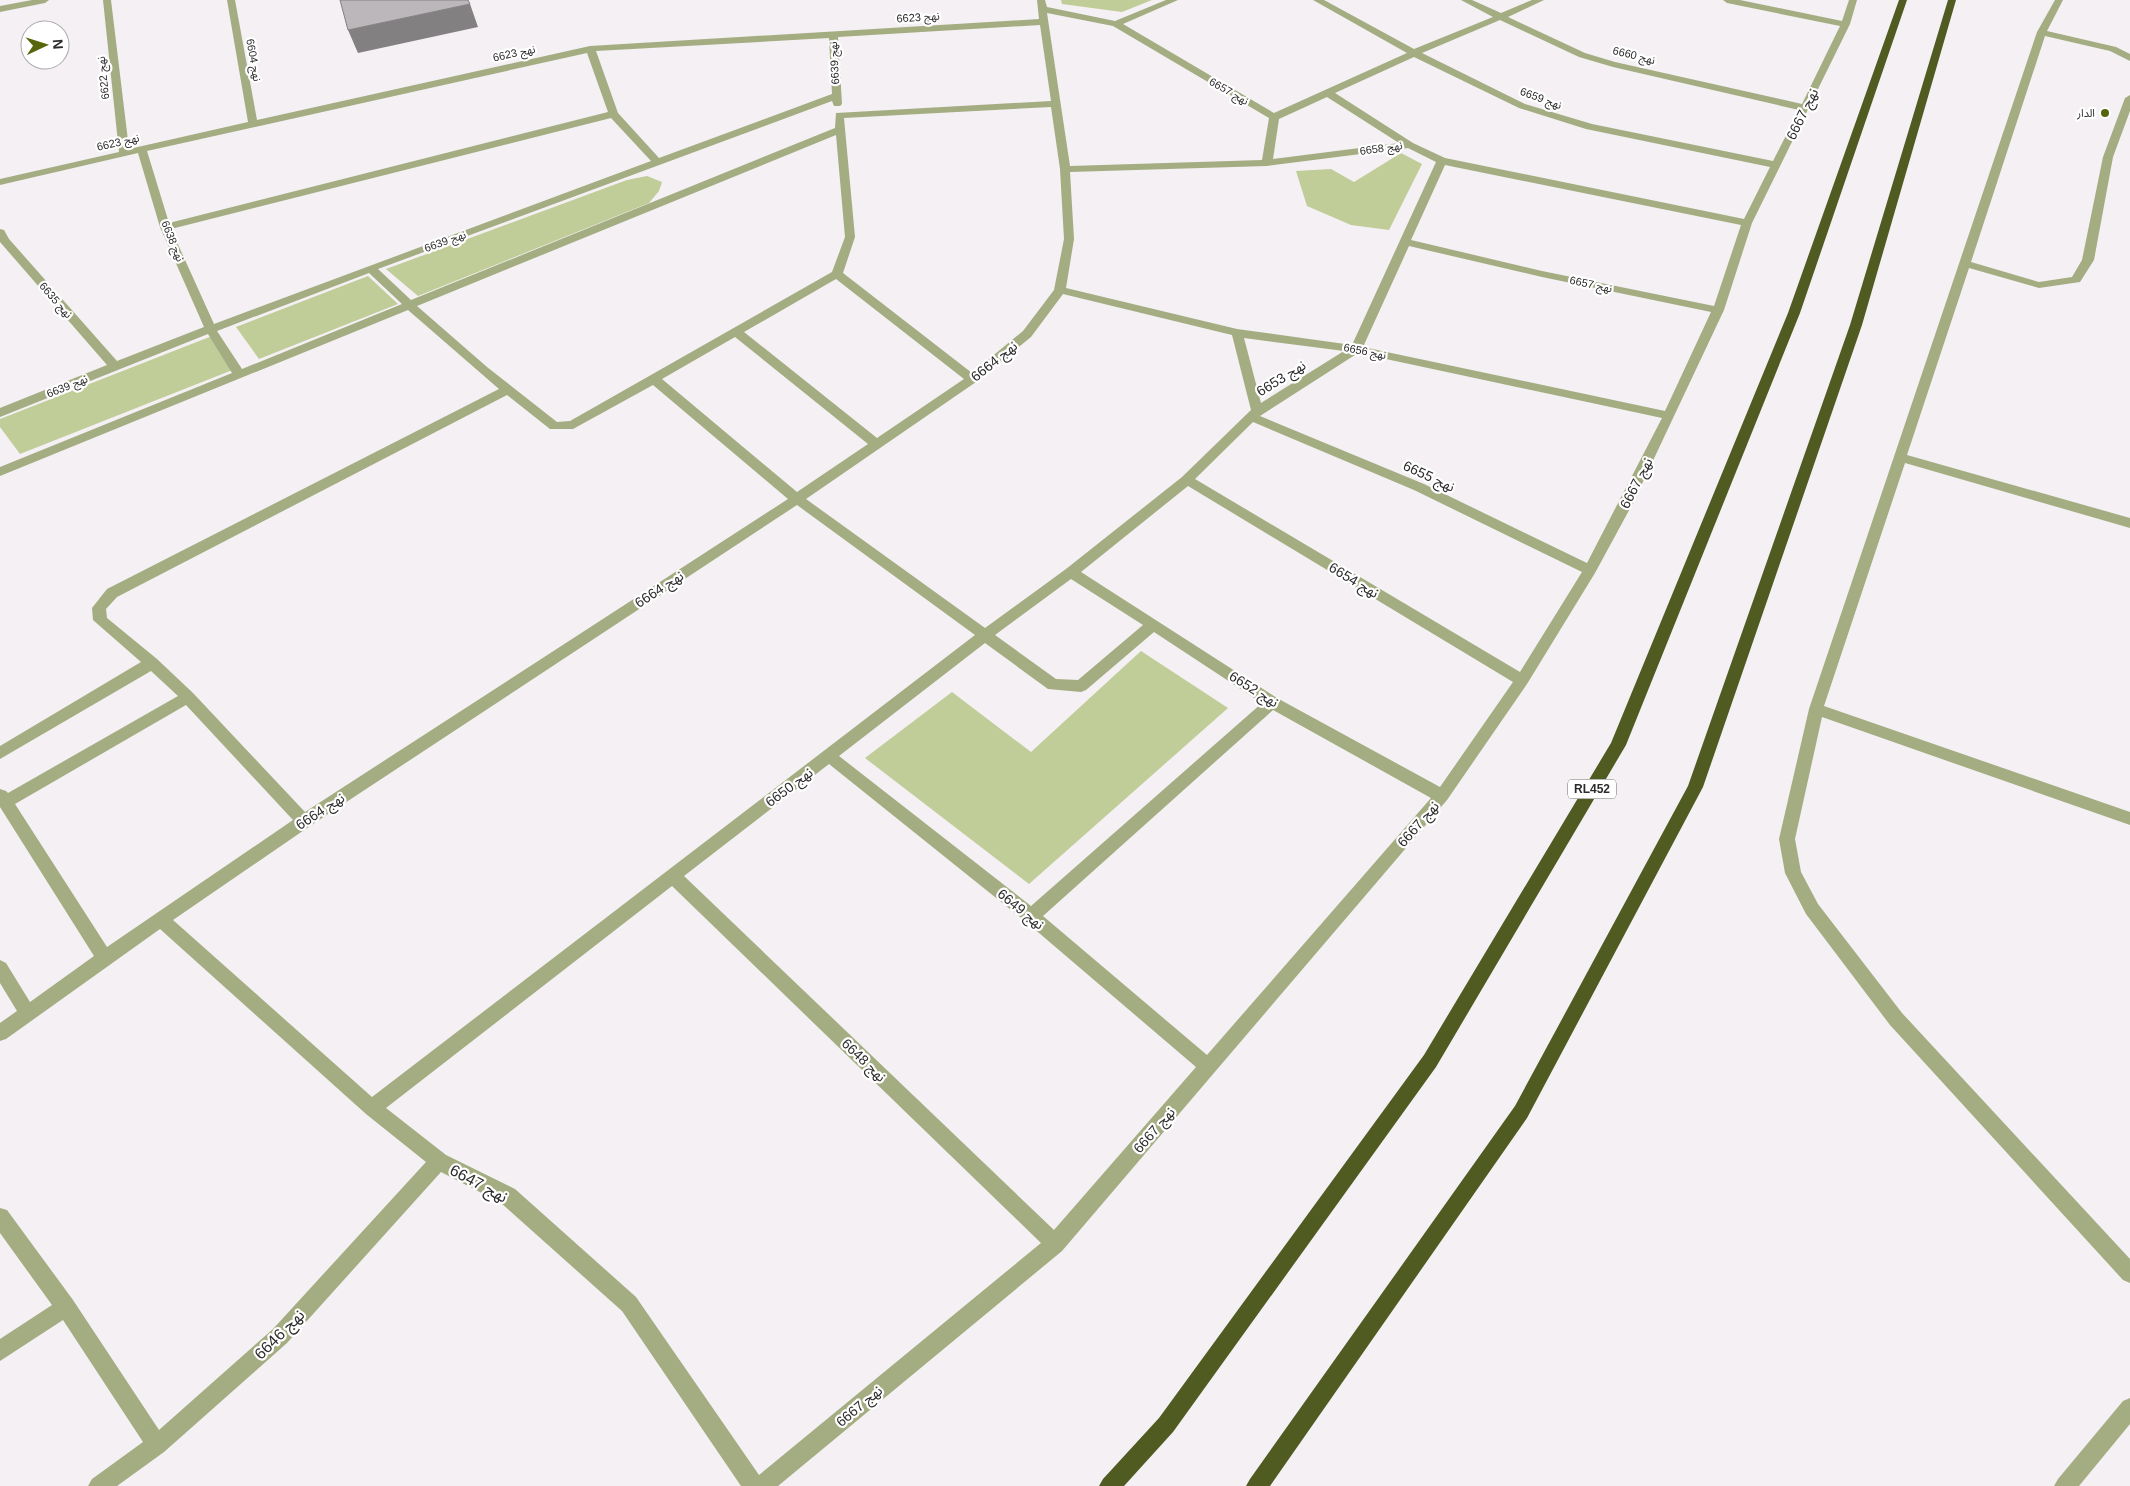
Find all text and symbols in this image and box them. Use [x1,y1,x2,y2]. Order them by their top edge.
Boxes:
street label: نهج 6623 [896,10,940,26]
north arrow [20,20,70,70]
text: N [50,38,66,50]
street label: نهج 6604 [242,38,264,83]
street label: نهج 6639 [827,41,843,85]
street label: نهج 6623 [492,43,537,65]
street label: نهج 6660 [1611,44,1656,68]
street label: نهج 6622 [95,56,113,100]
street label: نهج 6657 [1206,75,1251,109]
street label: نهج 6659 [1518,85,1563,113]
street label: نهج 6667 [1783,86,1824,144]
place label: الدار [2076,107,2095,120]
marker: الدار [2099,107,2111,119]
street label: نهج 6623 [96,131,141,155]
street label: نهج 6658 [1359,139,1404,159]
street label: نهج 6638 [157,219,187,264]
street label: نهج 6639 [423,228,468,256]
street label: نهج 6657 [1568,274,1613,296]
street label: نهج 6635 [36,280,75,322]
street label: نهج 6664 [968,337,1022,387]
street label: نهج 6656 [1342,341,1387,363]
street label: نهج 6653 [1253,357,1310,402]
street label: نهج 6639 [45,372,90,402]
street label: نهج 6667 [1616,455,1658,512]
street label: نهج 6655 [1399,457,1458,498]
street label: نهج 6654 [1325,559,1382,604]
street label: نهج 6664 [632,567,688,613]
street label: نهج 6652 [1225,668,1282,713]
street label: نهج 6650 [762,764,818,812]
road number: RL452 [1568,780,1616,799]
street label: نهج 6664 [293,789,349,835]
street label: نهج 6667 [1394,798,1444,852]
street label: نهج 6649 [993,885,1048,935]
street label: نهج 6648 [837,1035,890,1087]
street label: نهج 6667 [1130,1104,1180,1158]
street label: نهج 6647 [445,1161,510,1209]
street label: نهج 6646 [251,1306,310,1365]
street label: نهج 6667 [833,1382,887,1432]

